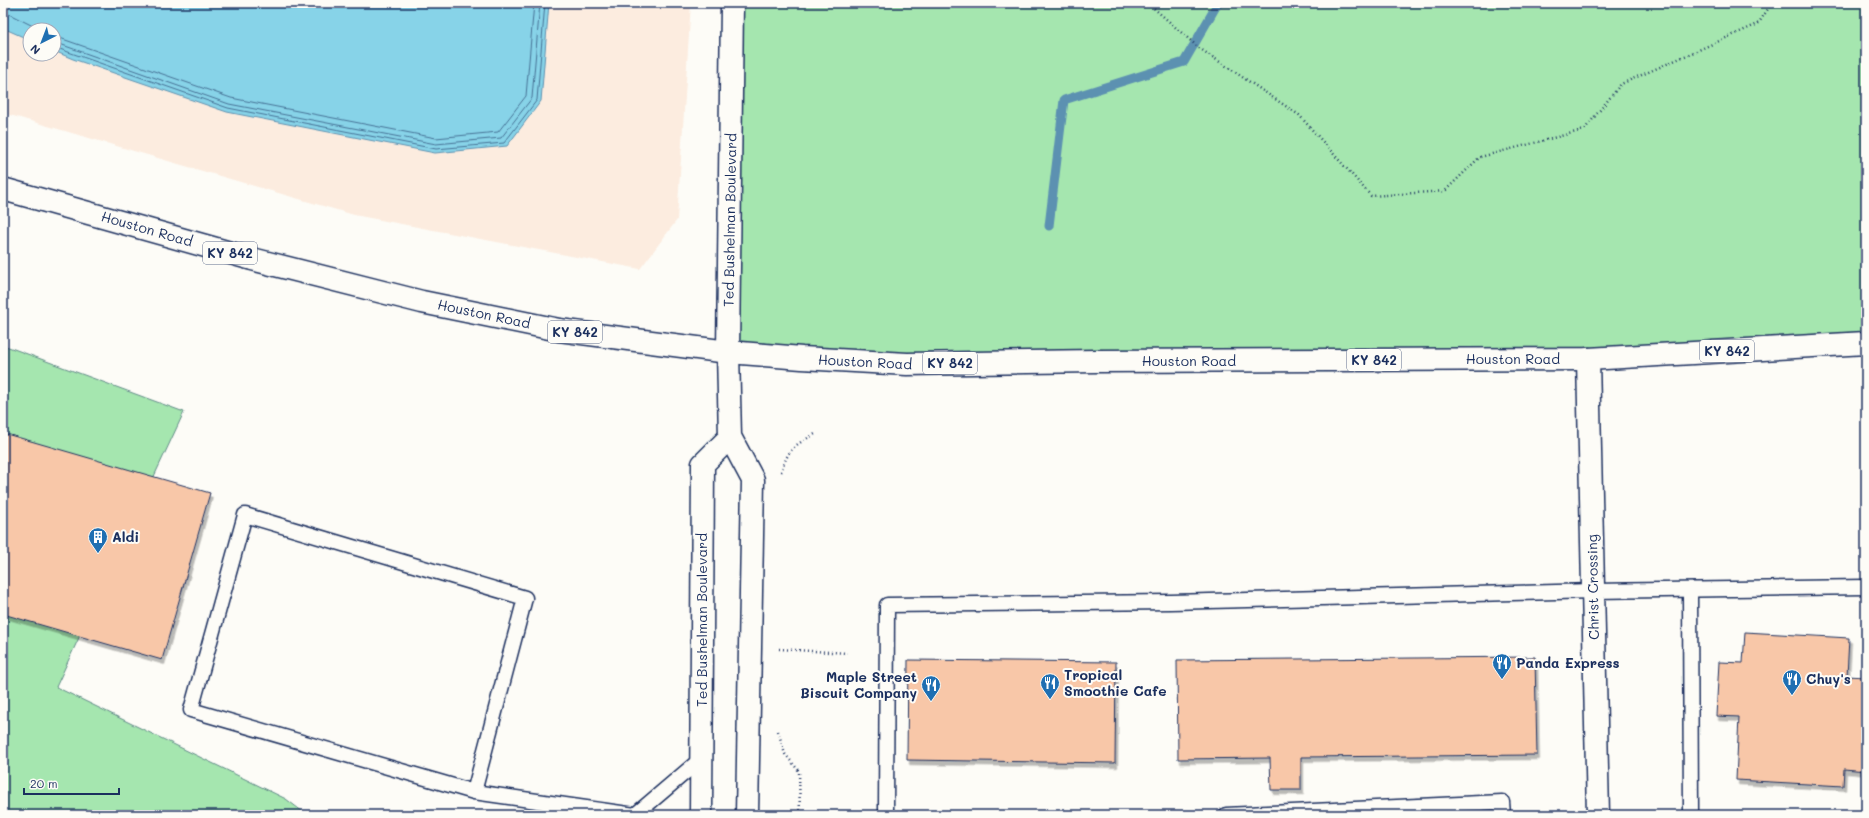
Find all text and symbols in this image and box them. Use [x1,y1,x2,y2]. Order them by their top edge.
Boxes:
north arrow [22,22,62,62]
text: N [27,41,43,58]
street label: Ted Bushelman Boulevard [718,133,741,307]
street label: Houston Road [99,206,195,251]
road number: KY 842 [203,242,257,264]
street label: Houston Road [436,294,532,333]
road number: KY 842 [548,321,602,343]
road number: KY 842 [1700,340,1754,362]
road number: KY 842 [1347,349,1401,371]
street label: Houston Road [1466,349,1560,368]
street label: Houston Road [817,350,913,373]
street label: Houston Road [1142,351,1236,370]
road number: KY 842 [923,352,977,374]
building icon: Aldi [87,526,109,554]
place label: Aldi [112,527,139,546]
street label: Ted Bushelman Boulevard [692,533,711,707]
street label: Christ Crossing [1582,534,1603,640]
restaurant icon: Panda Express [1491,652,1513,680]
place label: Panda Express [1516,653,1620,672]
place label: Tropical Smoothie Cafe [1064,665,1167,700]
place label: Maple Street Biscuit Company [800,667,917,702]
restaurant icon: Chuy's [1781,668,1803,696]
place label: Chuy's [1806,669,1851,688]
restaurant icon: Tropical Smoothie Cafe [1039,672,1061,700]
restaurant icon: Maple Street Biscuit Company [920,674,942,702]
scale bar [24,770,119,796]
text: 20 m [30,775,58,791]

